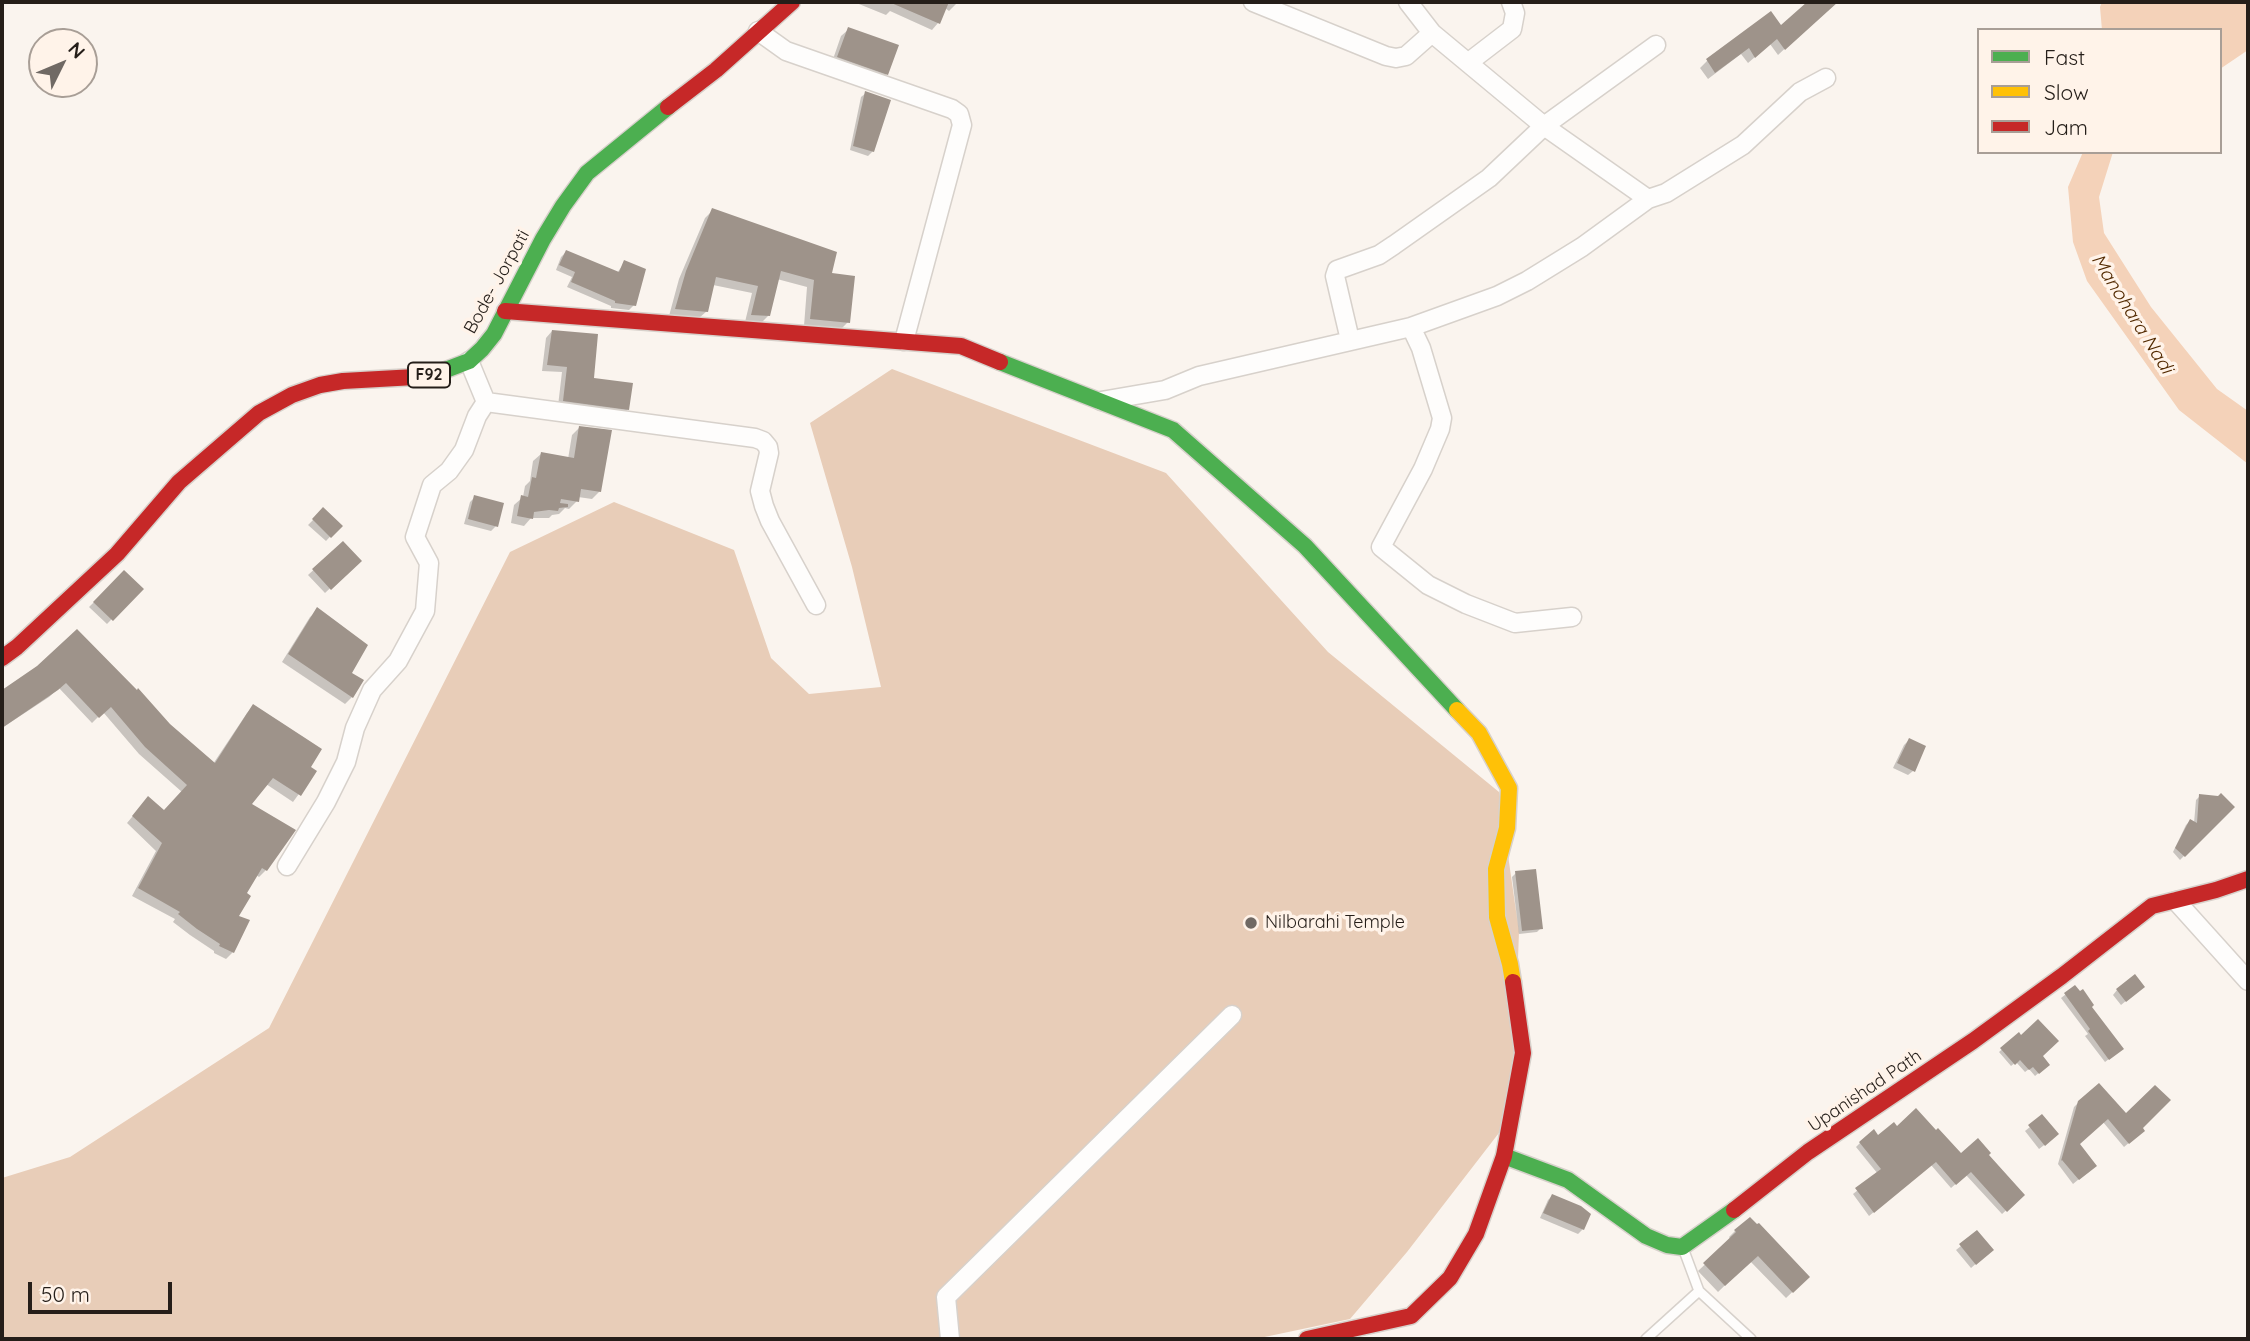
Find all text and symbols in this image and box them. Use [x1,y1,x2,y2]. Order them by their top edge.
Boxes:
north arrow [28,28,98,98]
legend [1977,28,2222,154]
text: N [63,37,90,63]
text: Fast [2044,44,2085,70]
text: Slow [2044,79,2089,105]
text: Jam [2044,114,2088,140]
street label: Bode- Jorpati [460,226,534,338]
water label: Manohara Nadi [2086,250,2178,378]
road number: F92 [408,362,450,388]
place label: Nilbarahi Temple [1265,912,1405,934]
marker: Nilbarahi Temple [1243,915,1259,931]
street label: Upanishad Path [1804,1045,1926,1137]
scale bar [32,1268,175,1312]
text: 50 m [41,1281,90,1307]

